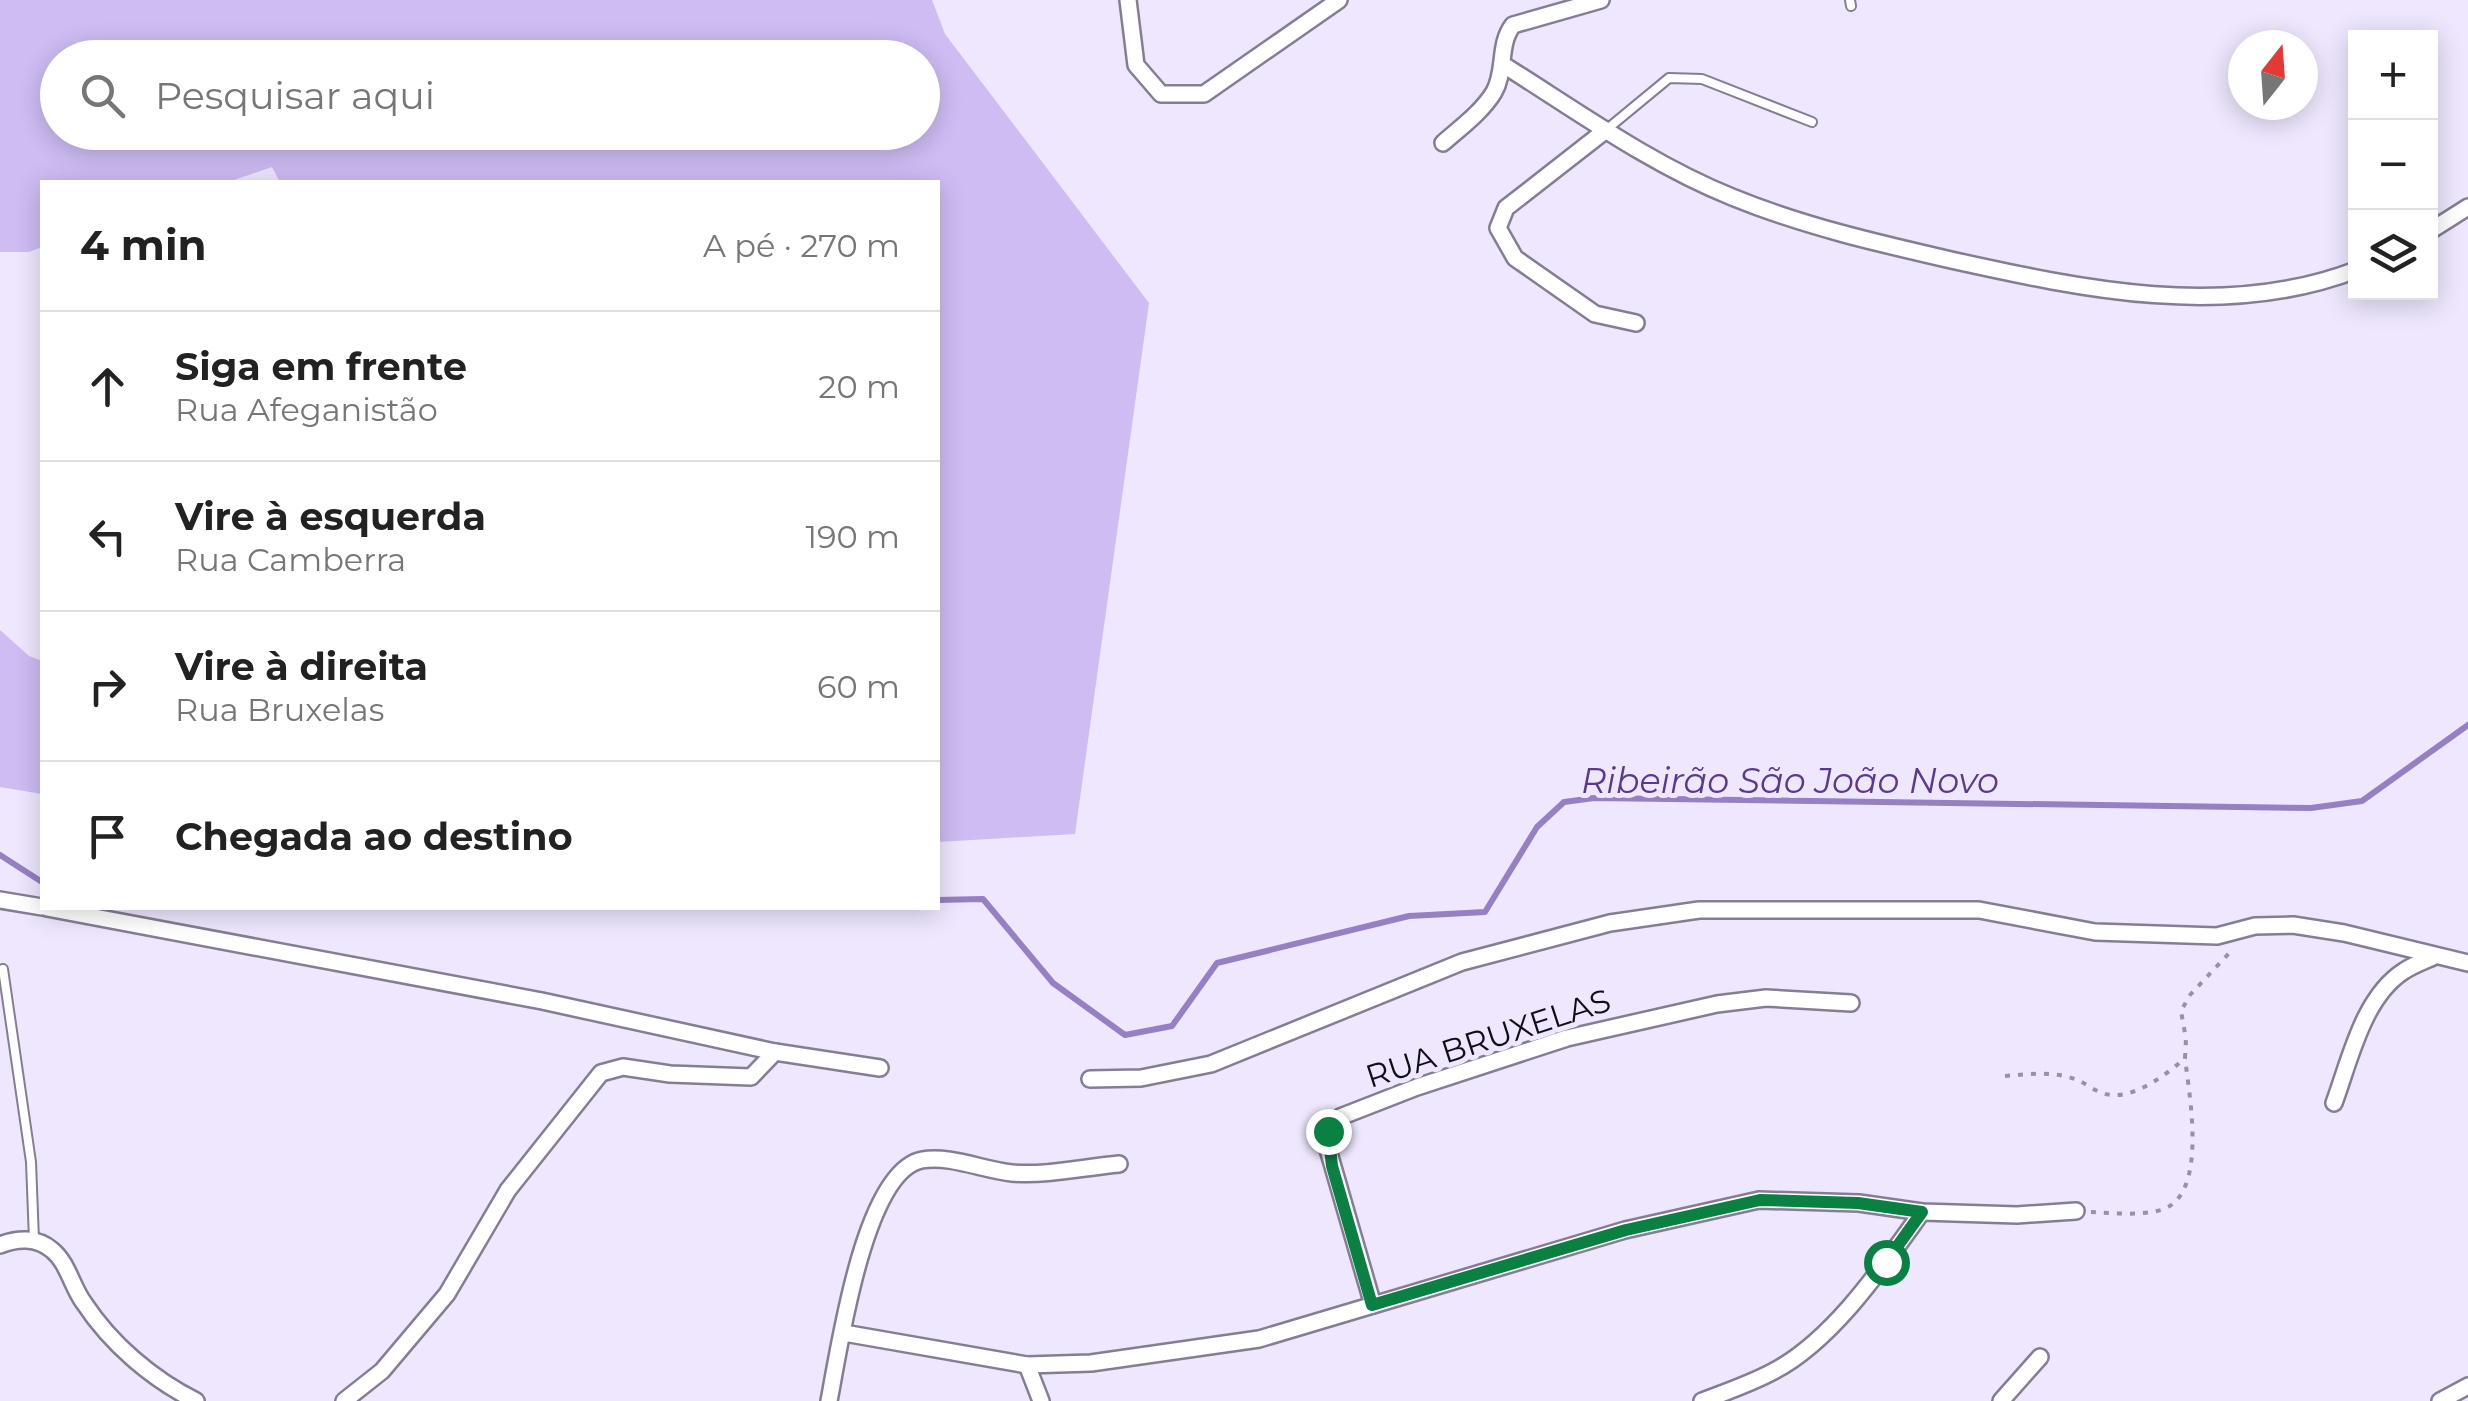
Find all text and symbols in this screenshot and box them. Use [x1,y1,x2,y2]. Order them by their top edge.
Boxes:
north arrow [2228,30,2318,120]
map controls [2348,30,2438,300]
button: + [2348,30,2438,120]
search box [40,40,940,150]
icon: search [75,68,130,123]
text: Pesquisar aqui [155,72,435,119]
button: − [2348,120,2438,210]
button: layers [2348,210,2438,300]
text: 4 min [80,219,207,271]
text: A pé · 270 m [703,226,900,265]
text: Siga em frente [175,343,467,390]
icon: ahead [80,359,135,414]
text: 20 m [818,367,900,406]
text: Rua Afeganistão [175,390,438,429]
text: Vire à esquerda [175,493,486,540]
icon: left [80,509,135,564]
text: 190 m [805,517,900,556]
text: Rua Camberra [175,540,406,579]
text: Vire à direita [175,643,428,690]
icon: right [80,659,135,714]
text: 60 m [817,667,900,706]
text: Rua Bruxelas [175,690,384,729]
water label: Ribeirão São João Novo [1581,759,1999,802]
icon: arrive [80,809,135,864]
text: Chegada ao destino [175,813,573,860]
street label: RUA BRUXELAS [1361,980,1615,1096]
route end [1306,1109,1352,1155]
route start [1864,1240,1910,1286]

